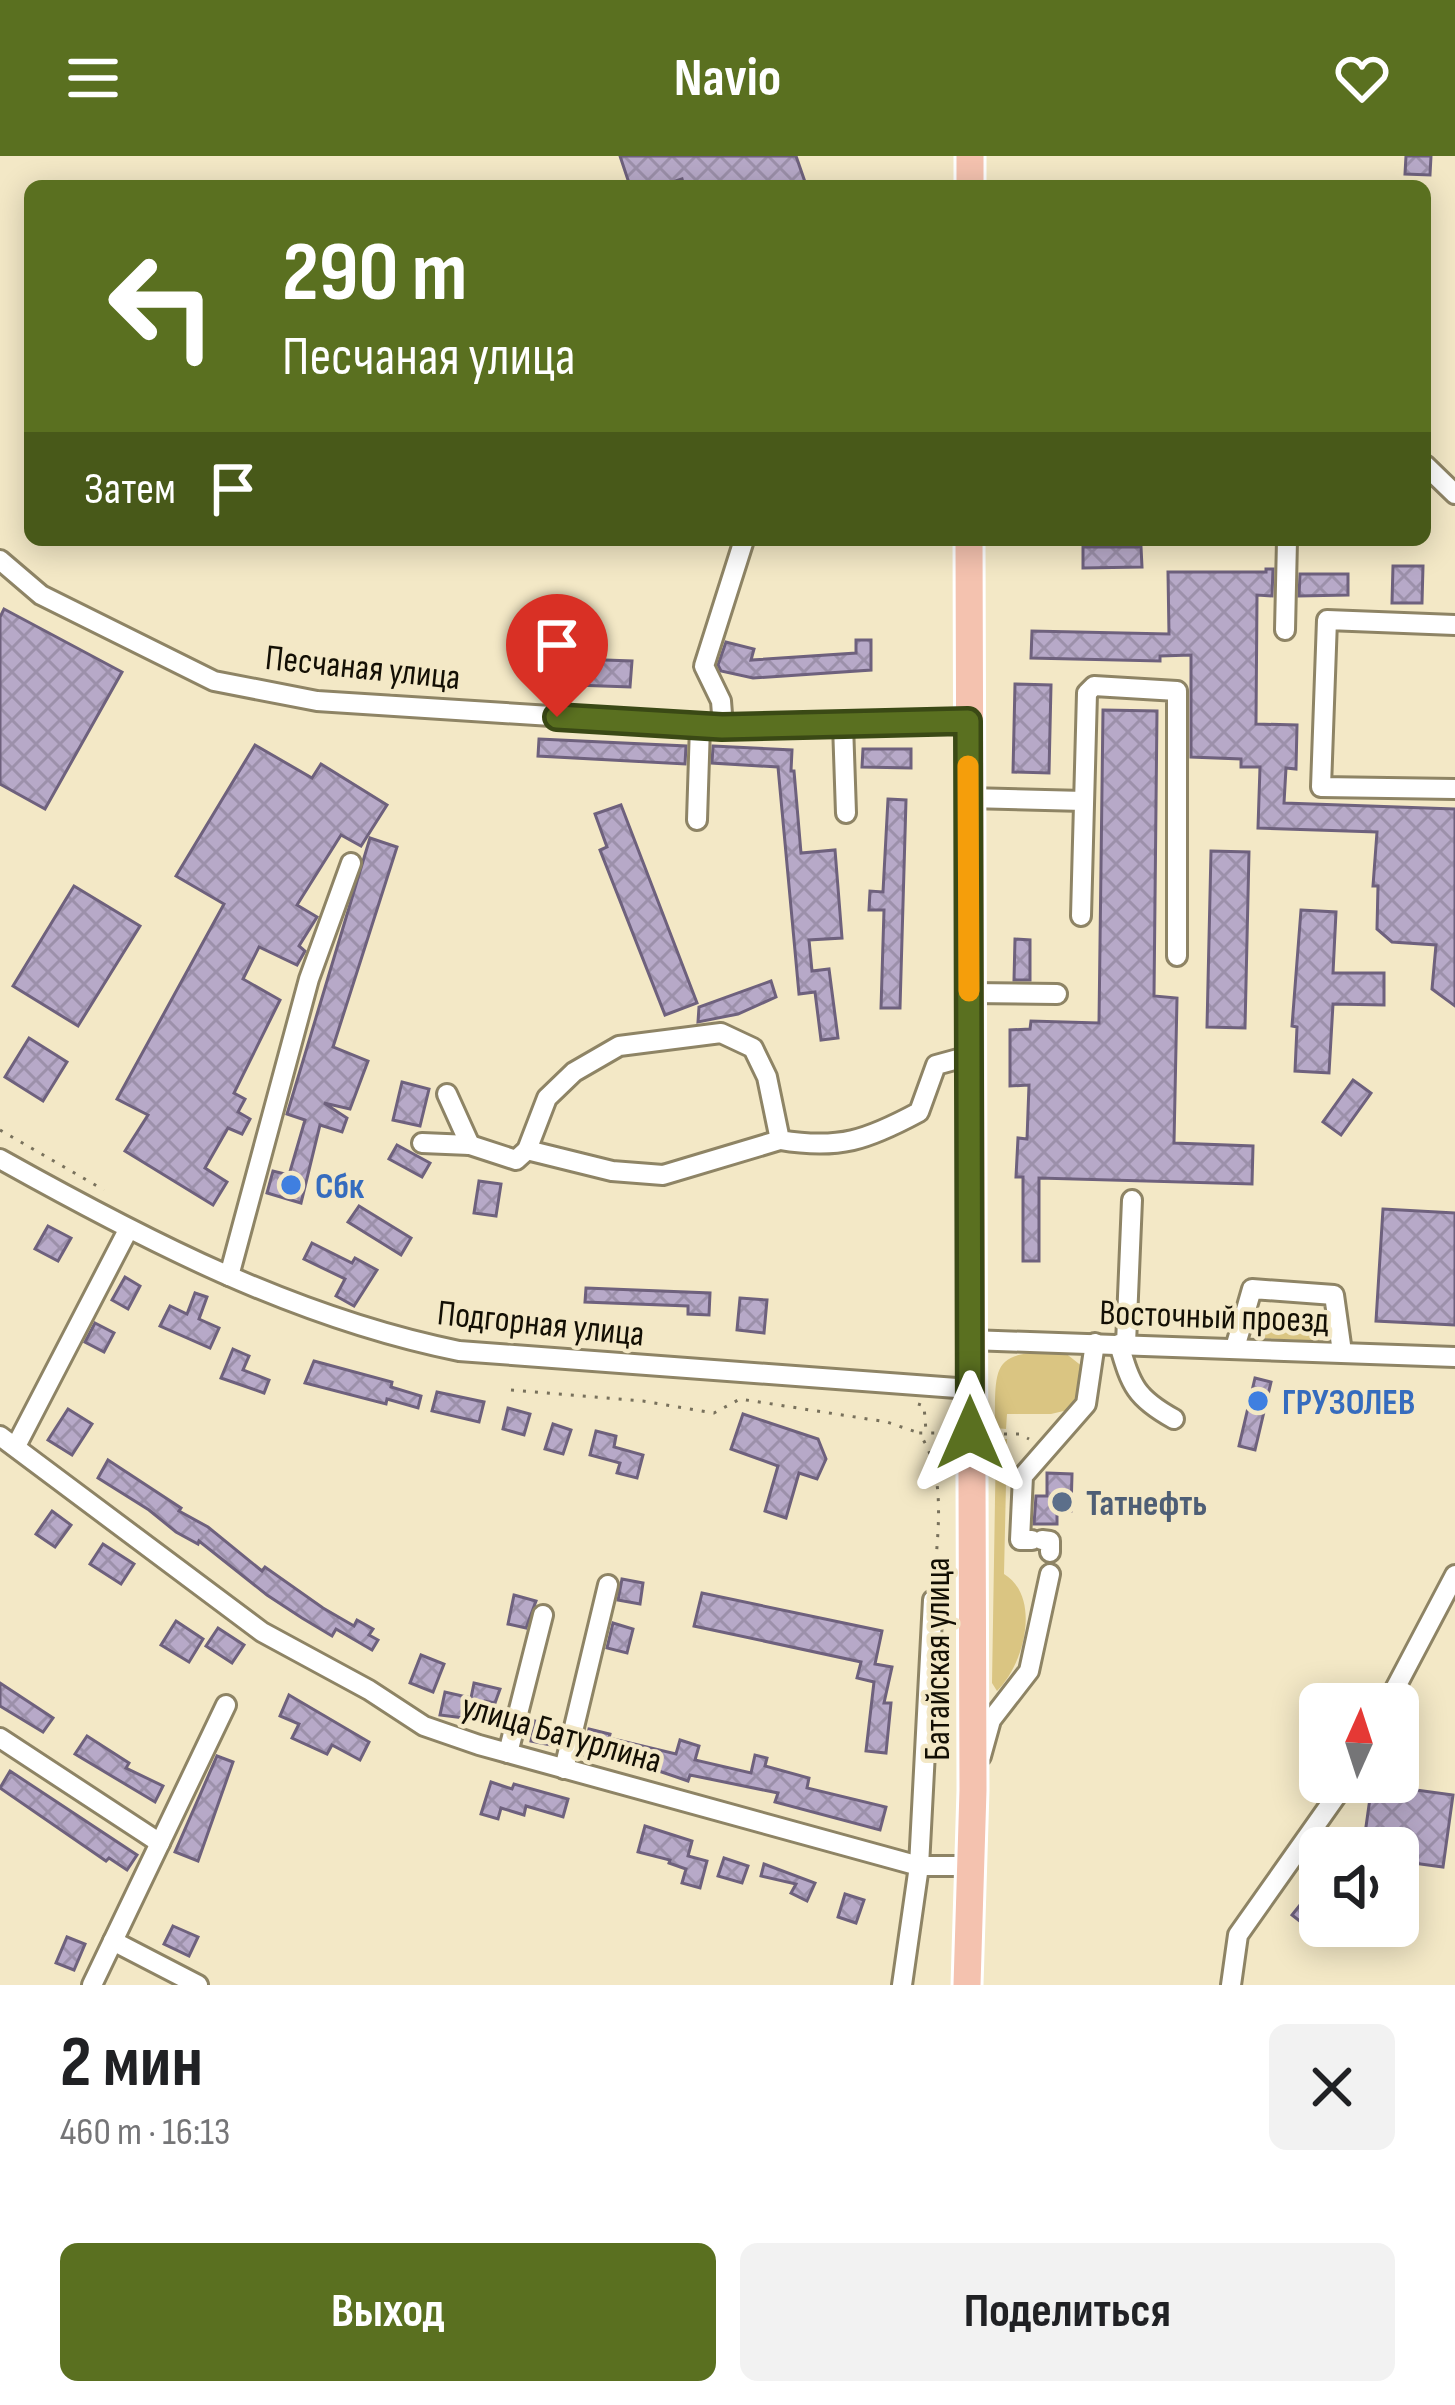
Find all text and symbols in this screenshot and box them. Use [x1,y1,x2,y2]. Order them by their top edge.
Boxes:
icon: menu [60,45,126,111]
icon: heart [1329,45,1395,111]
text: Navio [674,46,781,111]
text: 290 m [282,223,467,324]
icon: left [84,228,240,384]
text: Песчаная улица [282,325,576,390]
icon: arrive [200,456,266,522]
text: Затем [84,462,176,517]
pin [506,594,608,717]
icon: arrive [524,612,590,678]
street label: Песчаная улица [263,637,462,700]
place label: Сбк [315,1166,365,1209]
marker: Сбк [278,1172,304,1198]
street label: Подгорная улица [435,1292,646,1357]
street label: Восточный проезд [1099,1292,1329,1343]
position arrow [907,1370,1033,1496]
place label: ГРУЗОЛЕВ [1282,1382,1415,1425]
marker: ГРУЗОЛЕВ [1245,1388,1271,1414]
place label: Татнефть [1086,1483,1207,1526]
marker: Татнефть [1049,1489,1075,1515]
street label: Батайская улица [917,1557,960,1761]
north arrow [1299,1683,1419,1803]
map controls [1299,1683,1419,1947]
street label: улица Батурлина [456,1685,666,1783]
button: sound [1299,1827,1419,1947]
text: 2 мин [60,2020,203,2107]
button: close [1269,2024,1395,2150]
text: 460 m · 16:13 [60,2109,230,2156]
button: Выход [60,2243,716,2381]
button: Поделиться [740,2243,1395,2381]

